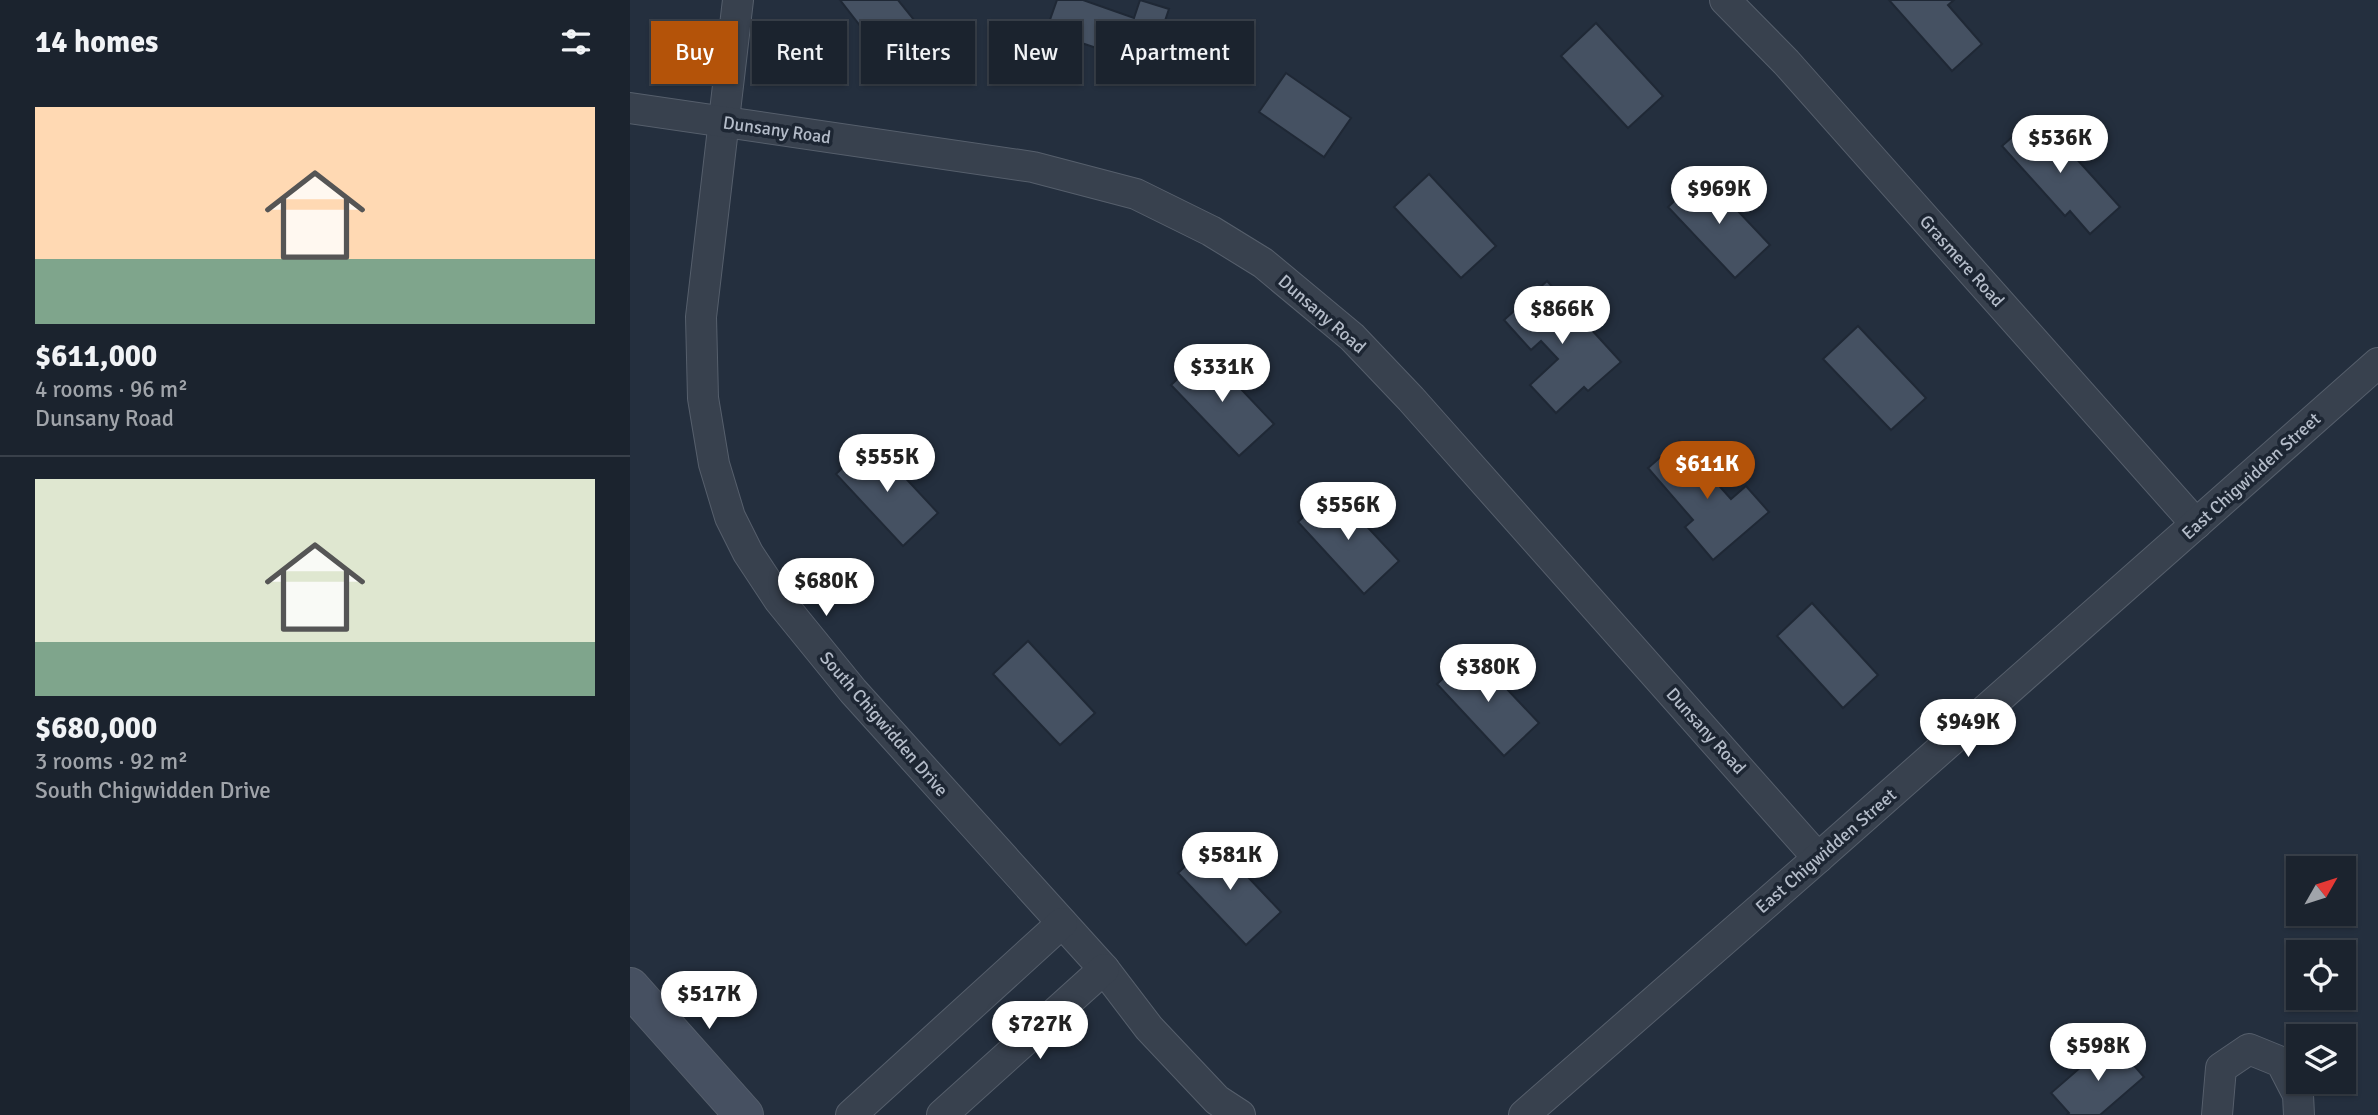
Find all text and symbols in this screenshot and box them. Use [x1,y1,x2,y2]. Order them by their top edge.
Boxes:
chip: Buy [651,21,738,84]
chip: Rent [752,21,847,84]
chip: Filters [861,21,975,84]
chip: New [989,21,1082,84]
chip: Apartment [1096,21,1254,84]
icon: filters [557,23,595,61]
text: 14 homes [35,24,158,61]
street label: Dunsany Road [722,112,832,148]
pin: $536K [2011,116,2109,175]
text: $536K [2028,123,2092,152]
icon: home [252,152,378,278]
pin: $969K [1670,166,1768,226]
text: $969K [1687,174,1751,203]
street label: Grasmere Road [1915,210,2009,312]
street label: Dunsany Road [1274,270,1370,358]
pin: $866K [1513,286,1611,346]
text: $866K [1530,294,1594,323]
text: $611,000 [35,338,157,375]
pin: $331K [1173,344,1271,404]
text: $331K [1190,352,1254,381]
text: 4 rooms · 96 m² [35,375,188,404]
text: Dunsany Road [35,404,174,433]
street label: East Chigwidden Street [2177,408,2325,544]
pin: $555K [838,434,936,494]
text: $555K [855,442,919,471]
pin: $611K [1658,442,1756,501]
text: $611K [1675,449,1739,478]
pin: $556K [1299,482,1397,542]
text: $556K [1316,490,1380,519]
icon: home [252,524,378,650]
pin: $680K [777,558,875,618]
text: $680K [794,566,858,595]
pin: $380K [1439,644,1537,704]
street label: South Chigwidden Drive [815,647,953,801]
text: $380K [1456,652,1520,681]
street label: Dunsany Road [1661,683,1751,779]
pin: $949K [1919,700,2017,759]
text: $949K [1936,707,2000,736]
text: $680,000 [35,710,157,747]
text: 3 rooms · 92 m² [35,747,188,776]
text: South Chigwidden Drive [35,776,271,805]
street label: East Chigwidden Street [1751,784,1901,918]
pin: $581K [1181,832,1279,892]
text: $581K [1198,840,1262,869]
north arrow [2286,856,2356,926]
map controls [2286,856,2356,1094]
button: locate [2286,940,2356,1010]
pin: $517K [660,972,758,1031]
text: $517K [677,979,741,1008]
pin: $727K [991,1002,1089,1061]
text: $727K [1008,1009,1072,1038]
pin: $598K [2049,1024,2147,1083]
button: layers [2286,1024,2356,1094]
text: $598K [2066,1031,2130,1060]

